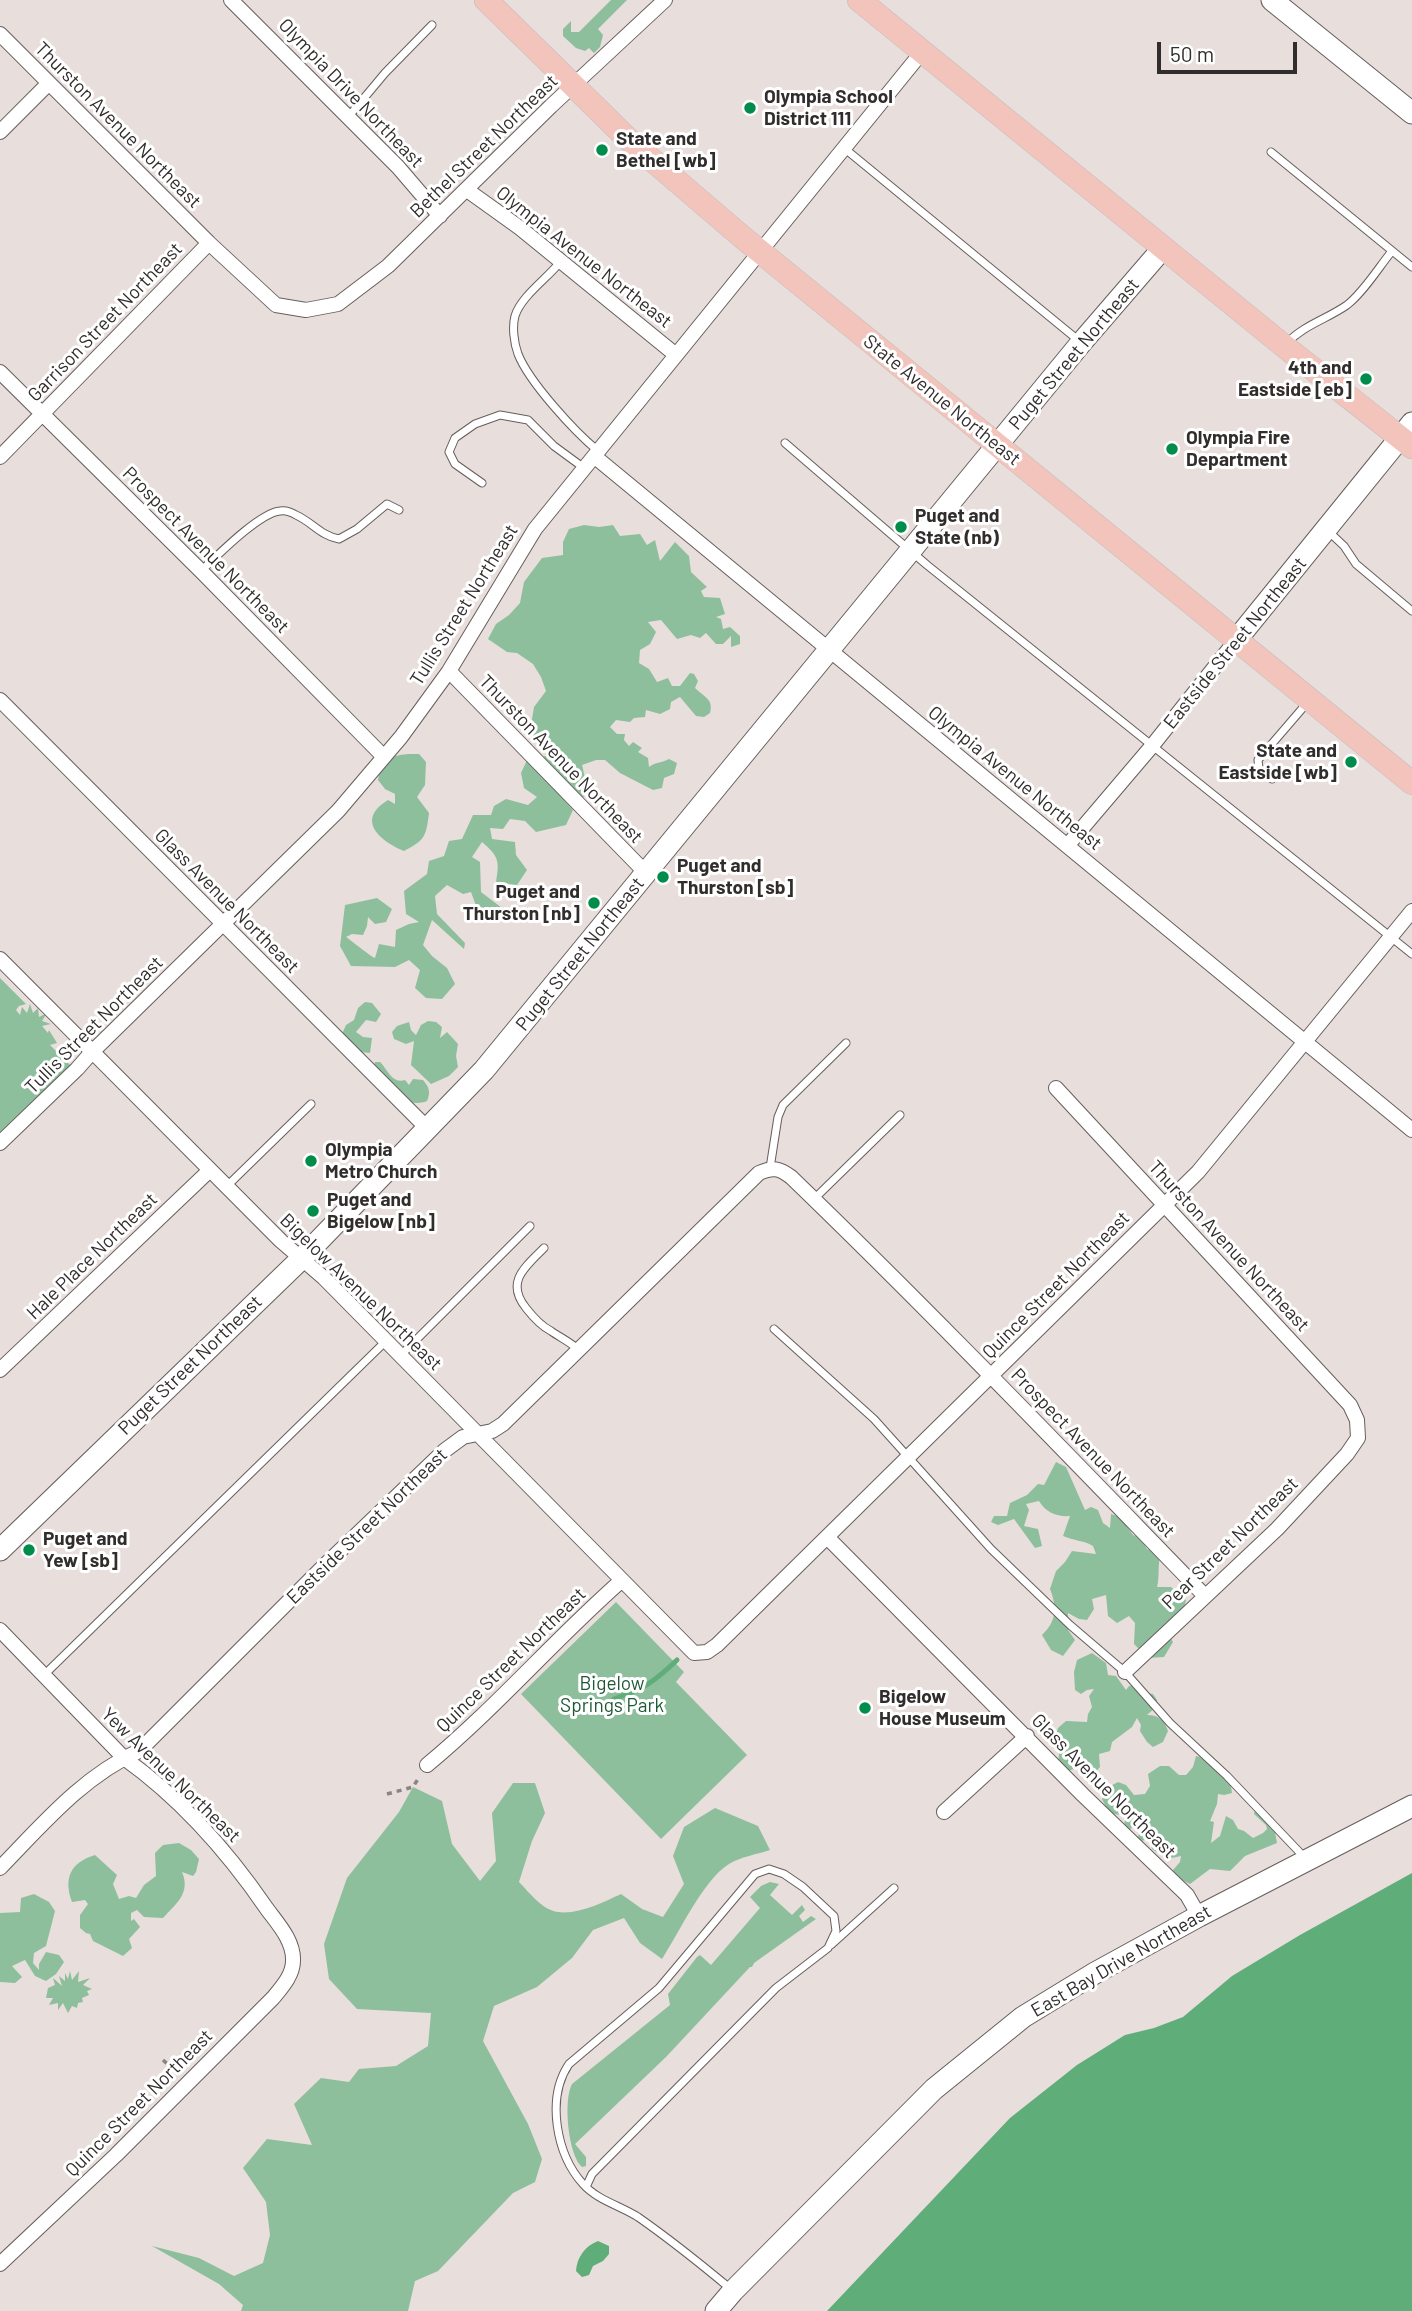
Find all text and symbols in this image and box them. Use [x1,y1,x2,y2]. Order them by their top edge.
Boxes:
street label: Olympia Drive Northeast [274,14,428,172]
scale bar [1160,28,1300,72]
street label: Thurston Avenue Northeast [30,37,206,213]
text: 50 m [1170,41,1214,66]
street label: Bethel Street Northeast [406,70,562,222]
place label: Olympia School District 111 [764,86,893,130]
marker: Olympia School District 111 [742,100,758,116]
place label: State and Bethel [wb] [616,128,716,172]
marker: State and Bethel [wb] [594,142,610,158]
street label: Olympia Avenue Northeast [492,181,676,333]
street label: Garrison Street Northeast [23,238,187,406]
street label: Puget Street Northeast [1004,273,1144,435]
street label: State Avenue Northeast [859,330,1025,470]
place label: 4th and Eastside [eb] [1238,357,1352,401]
marker: 4th and Eastside [eb] [1358,371,1374,387]
place label: Olympia Fire Department [1186,427,1290,471]
marker: Olympia Fire Department [1164,441,1180,457]
street label: Prospect Avenue Northeast [118,462,294,638]
place label: Puget and State (nb) [915,505,1000,549]
marker: Puget and State (nb) [893,519,909,535]
street label: Tullis Street Northeast [405,520,523,690]
street label: Eastside Street Northeast [1159,553,1311,733]
street label: Thurston Avenue Northeast [474,670,648,848]
street label: Olympia Avenue Northeast [924,701,1106,855]
place label: State and Eastside [wb] [1218,740,1337,784]
marker: State and Eastside [wb] [1343,754,1359,770]
street label: Glass Avenue Northeast [150,824,304,978]
place label: Puget and Thurston [sb] [677,855,793,899]
marker: Puget and Thurston [sb] [655,869,671,885]
street label: Puget Street Northeast [511,873,649,1035]
place label: Puget and Thurston [nb] [463,881,580,925]
marker: Puget and Thurston [nb] [586,895,602,911]
street label: Tullis Street Northeast [20,951,168,1099]
place label: Olympia Metro Church [325,1139,437,1183]
marker: Olympia Metro Church [303,1153,319,1169]
street label: Thurston Avenue Northeast [1144,1156,1314,1336]
street label: Hale Place Northeast [22,1188,162,1324]
place label: Puget and Bigelow [nb] [327,1189,435,1233]
marker: Puget and Bigelow [nb] [305,1203,321,1219]
street label: Quince Street Northeast [978,1207,1134,1363]
street label: Bigelow Avenue Northeast [275,1209,447,1375]
street label: Puget Street Northeast [113,1290,267,1440]
street label: Prospect Avenue Northeast [1006,1364,1180,1542]
street label: Eastside Street Northeast [282,1443,452,1609]
street label: Pear Street Northeast [1157,1472,1303,1614]
place label: Puget and Yew [sb] [43,1528,128,1572]
marker: Puget and Yew [sb] [21,1542,37,1558]
street label: Quince Street Northeast [432,1583,590,1737]
park label: Bigelow Springs Park [560,1673,664,1717]
place label: Bigelow House Museum [879,1686,1006,1730]
marker: Bigelow House Museum [857,1700,873,1716]
street label: Yew Avenue Northeast [97,1703,245,1847]
street label: Glass Avenue Northeast [1027,1709,1181,1863]
street label: East Bay Drive Northeast [1027,1900,1215,2022]
street label: Quince Street Northeast [61,2025,217,2181]

